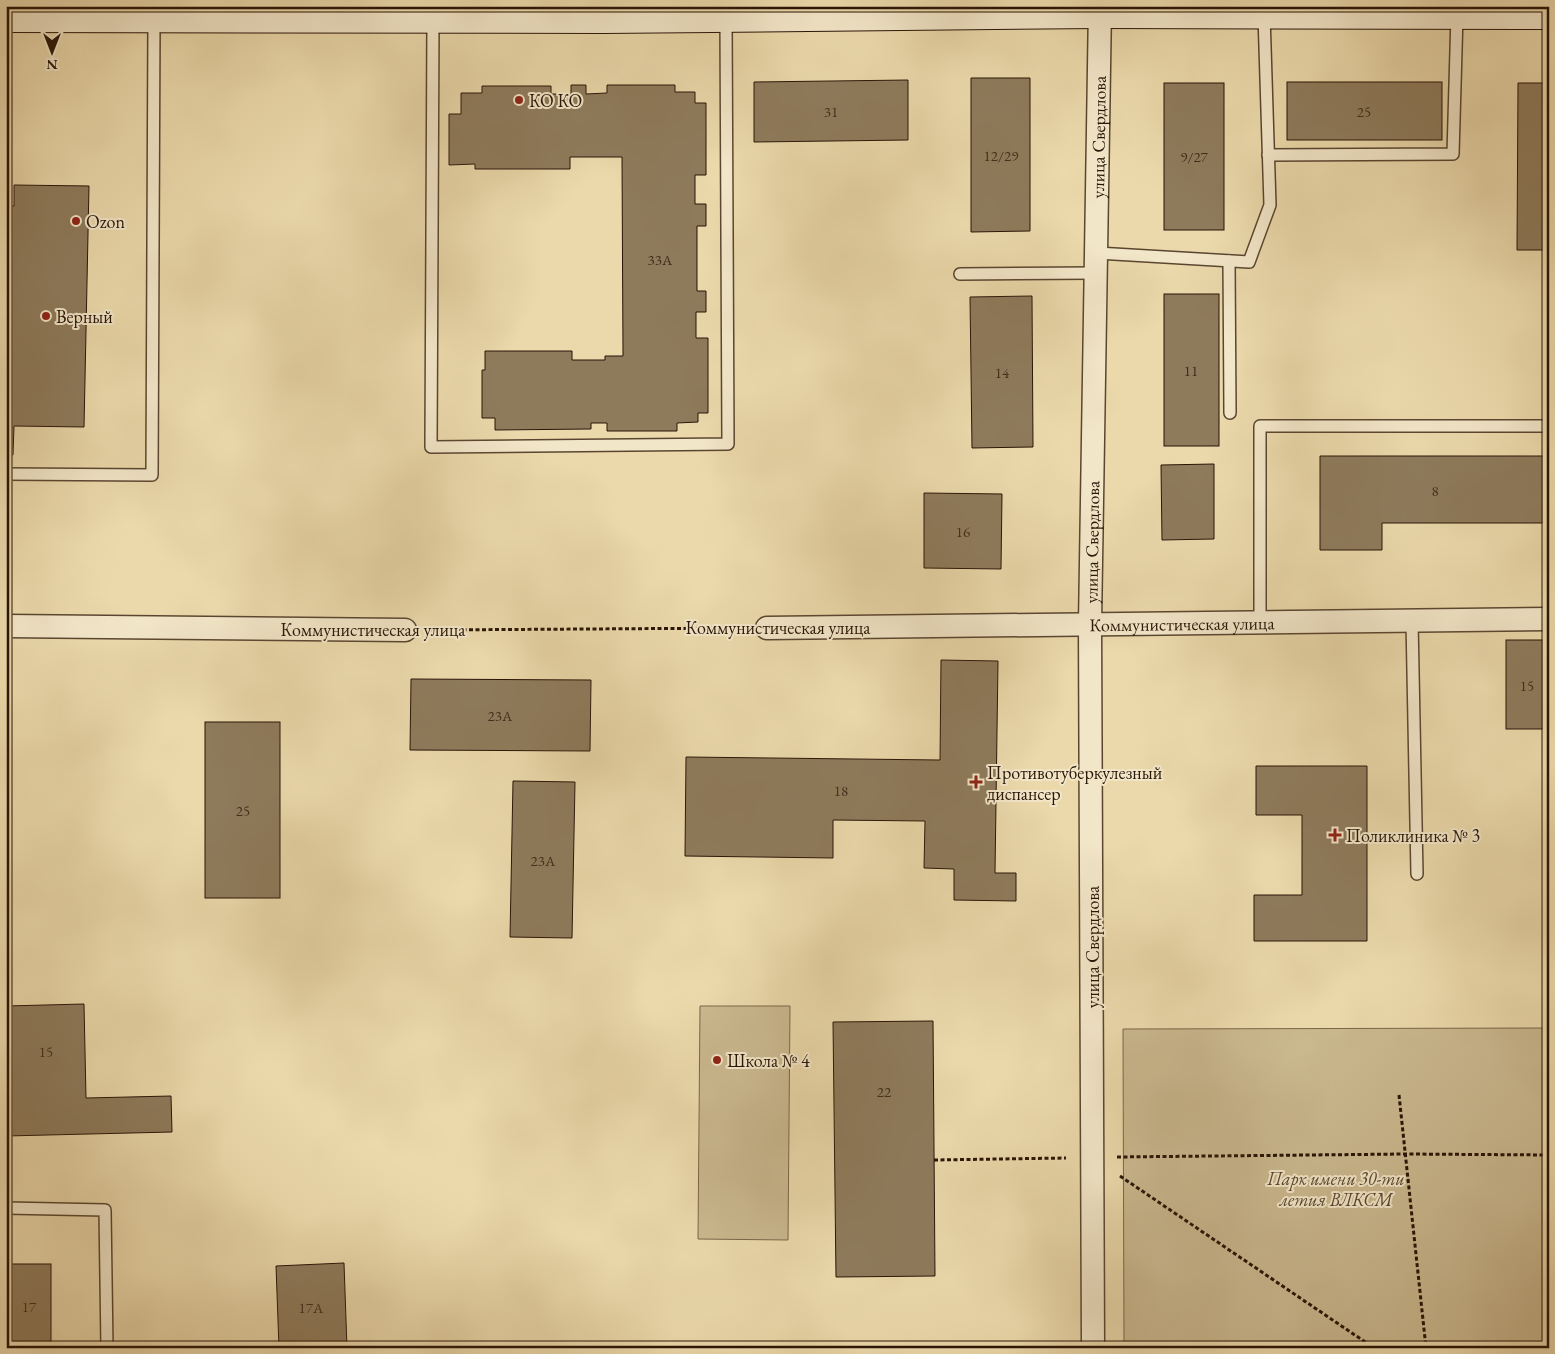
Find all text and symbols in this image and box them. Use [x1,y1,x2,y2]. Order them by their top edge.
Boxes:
north arrow [28,28,78,78]
text: N [46,56,58,74]
street label: улица Свердлова [1085,75,1110,199]
place label: КО КО [529,89,582,112]
marker: КО КО [513,94,525,106]
house number: 31 [824,102,838,121]
house number: 25 [1357,102,1371,121]
house number: 12/29 [984,146,1018,165]
house number: 9/27 [1180,147,1209,166]
place label: Ozon [86,210,125,233]
marker: Ozon [70,215,82,227]
house number: 33А [648,250,673,269]
place label: Верный [56,305,113,328]
marker: Верный [40,310,52,322]
house number: 11 [1184,361,1198,380]
house number: 14 [995,363,1010,382]
street label: улица Свердлова [1079,480,1104,604]
house number: 8 [1431,481,1439,500]
house number: 16 [956,522,970,541]
street label: Коммунистическая улица [1089,611,1275,636]
street label: Коммунистическая улица [686,616,871,639]
street label: Коммунистическая улица [281,618,466,641]
house number: 15 [1520,676,1534,695]
house number: 23А [488,706,513,725]
place label: Противотуберкулезный диспансер [987,761,1163,805]
marker: Противотуберкулезный диспансер [969,775,983,789]
house number: 18 [834,781,848,800]
house number: 25 [236,801,250,820]
place label: Поликлиника № 3 [1346,824,1480,847]
marker: Поликлиника № 3 [1328,828,1342,842]
house number: 23А [531,851,556,870]
street label: улица Свердлова [1081,885,1104,1008]
house number: 15 [39,1042,53,1061]
place label: Школа № 4 [727,1049,810,1072]
marker: Школа № 4 [711,1054,723,1066]
house number: 22 [877,1082,892,1101]
park label: Парк имени 30-ти летия ВЛКСМ [1266,1167,1405,1211]
house number: 17 [22,1297,37,1316]
house number: 17А [299,1298,324,1317]

